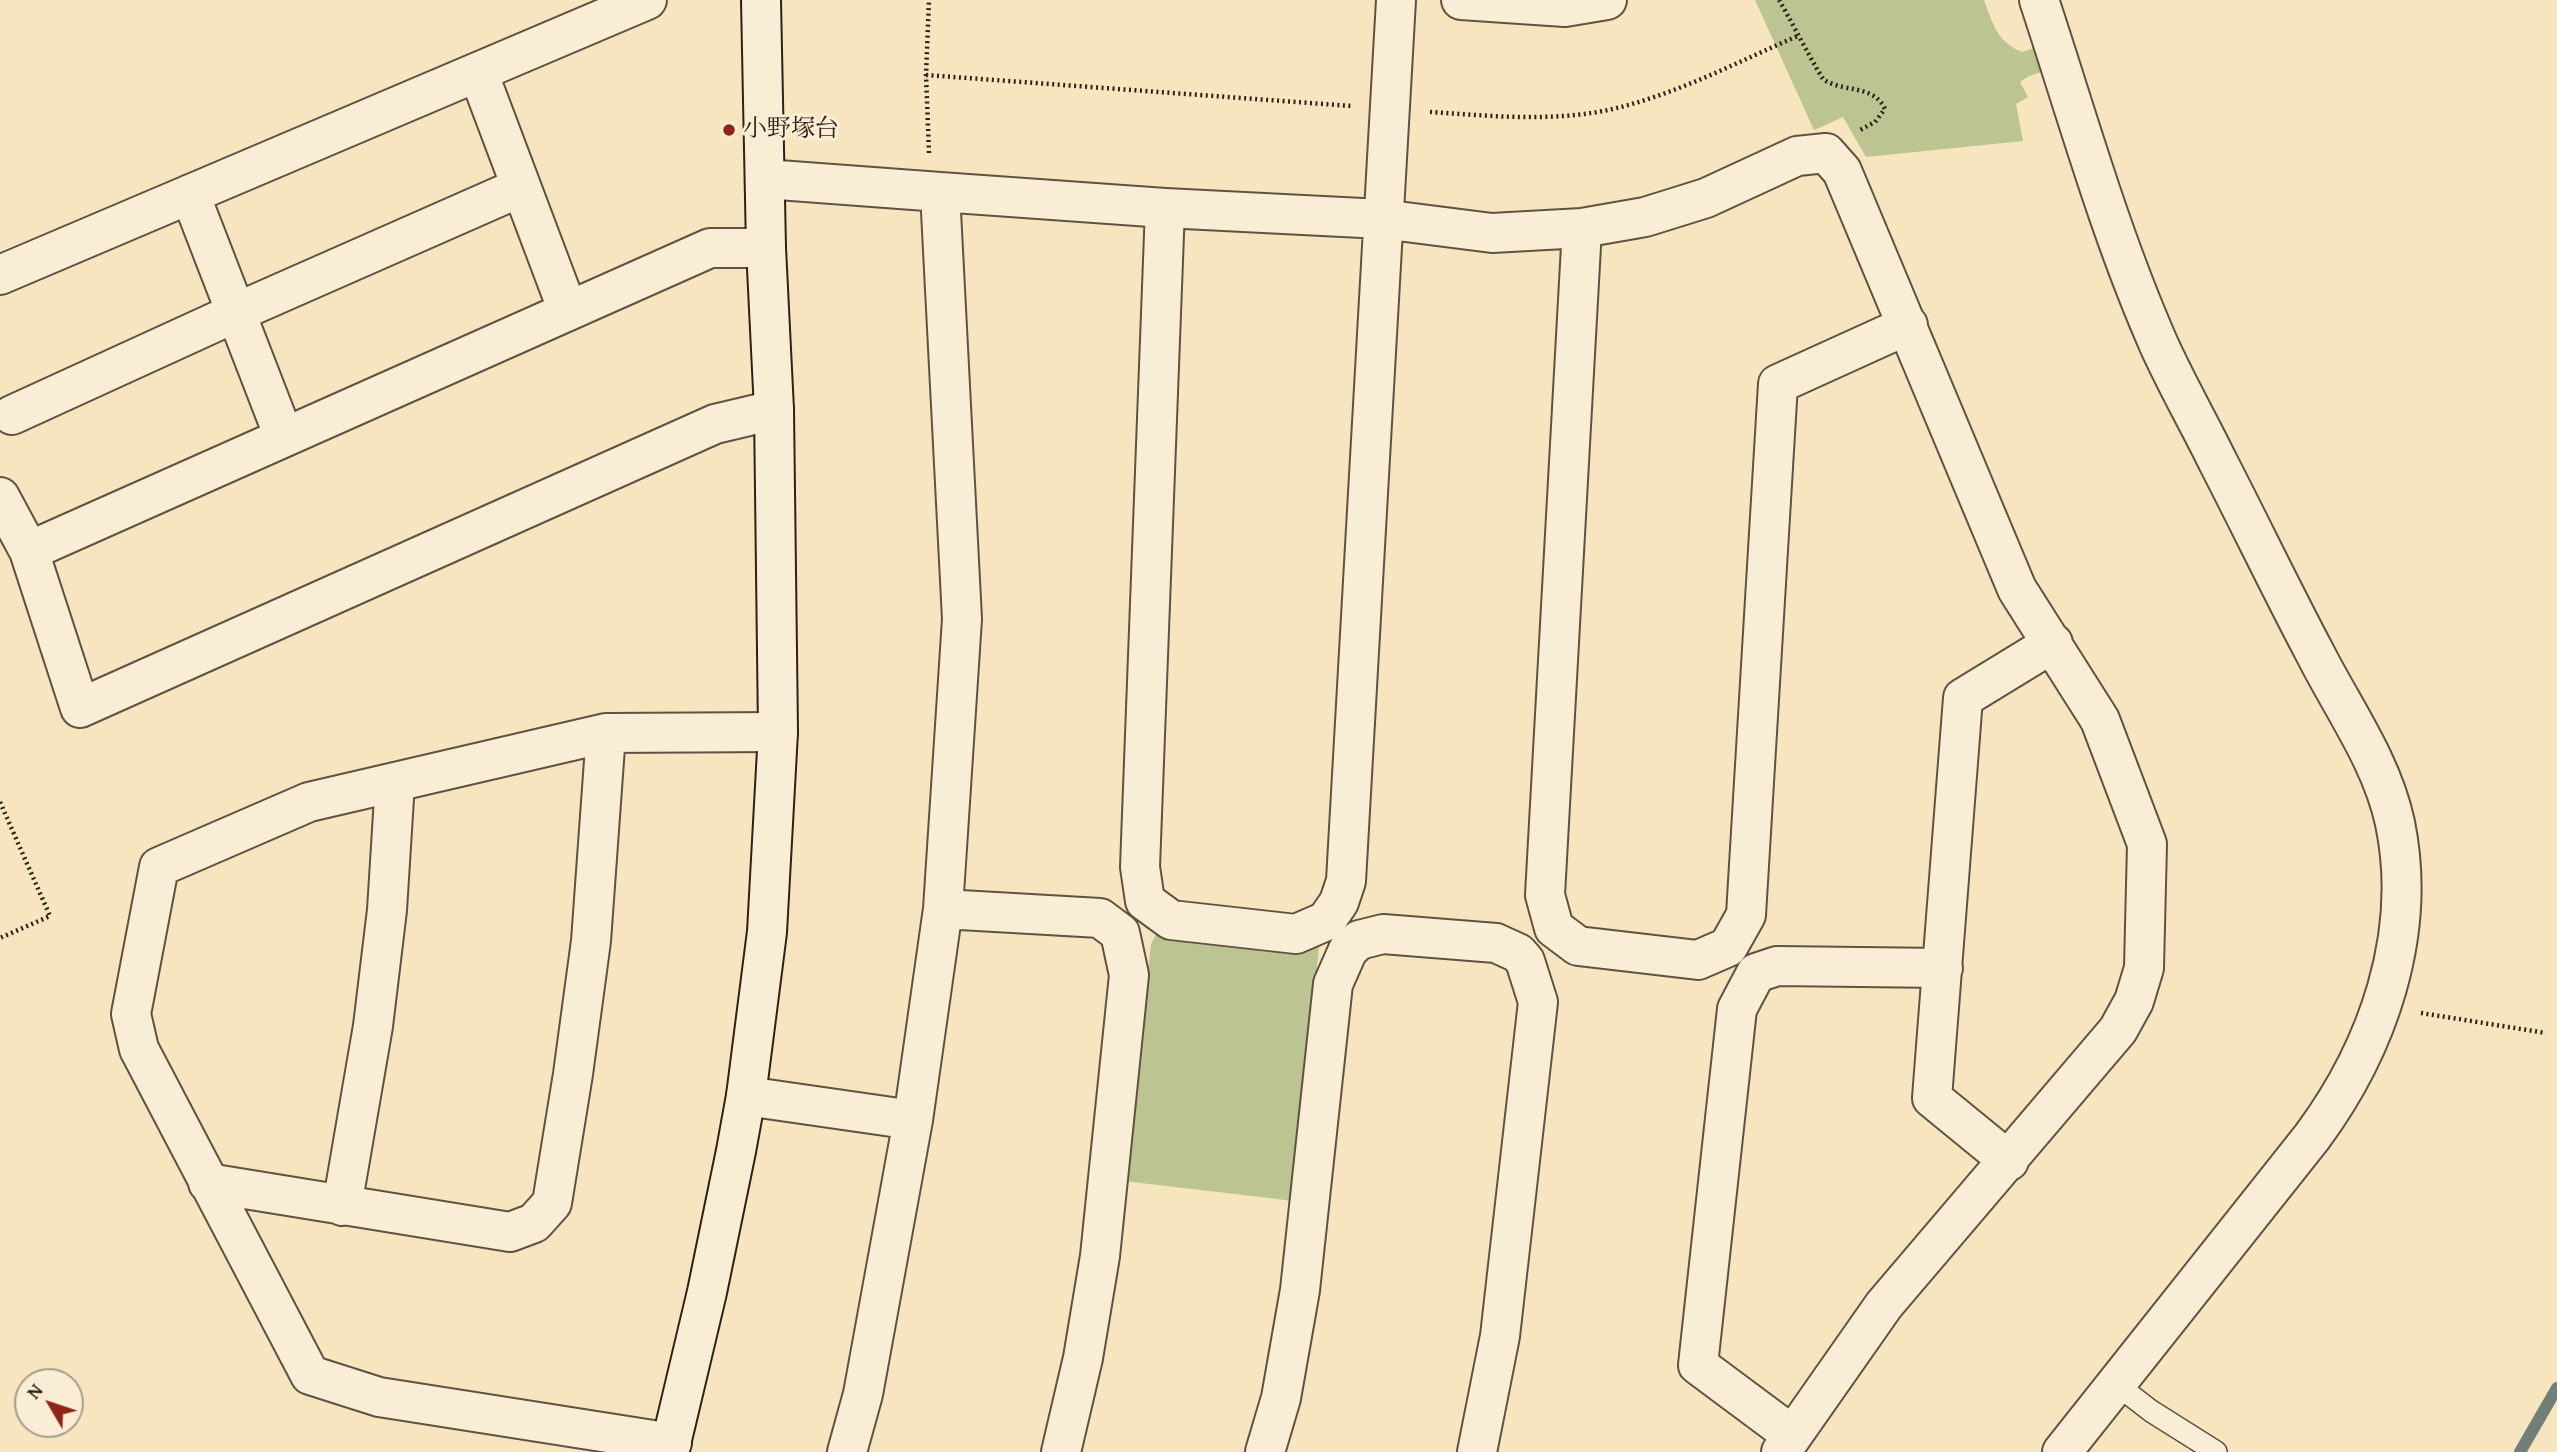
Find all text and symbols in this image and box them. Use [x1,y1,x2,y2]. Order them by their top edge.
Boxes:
place label: 小野塚台 [743,116,839,144]
marker: 小野塚台 [721,122,737,138]
north arrow [14,1368,84,1438]
text: N [19,1377,49,1405]

